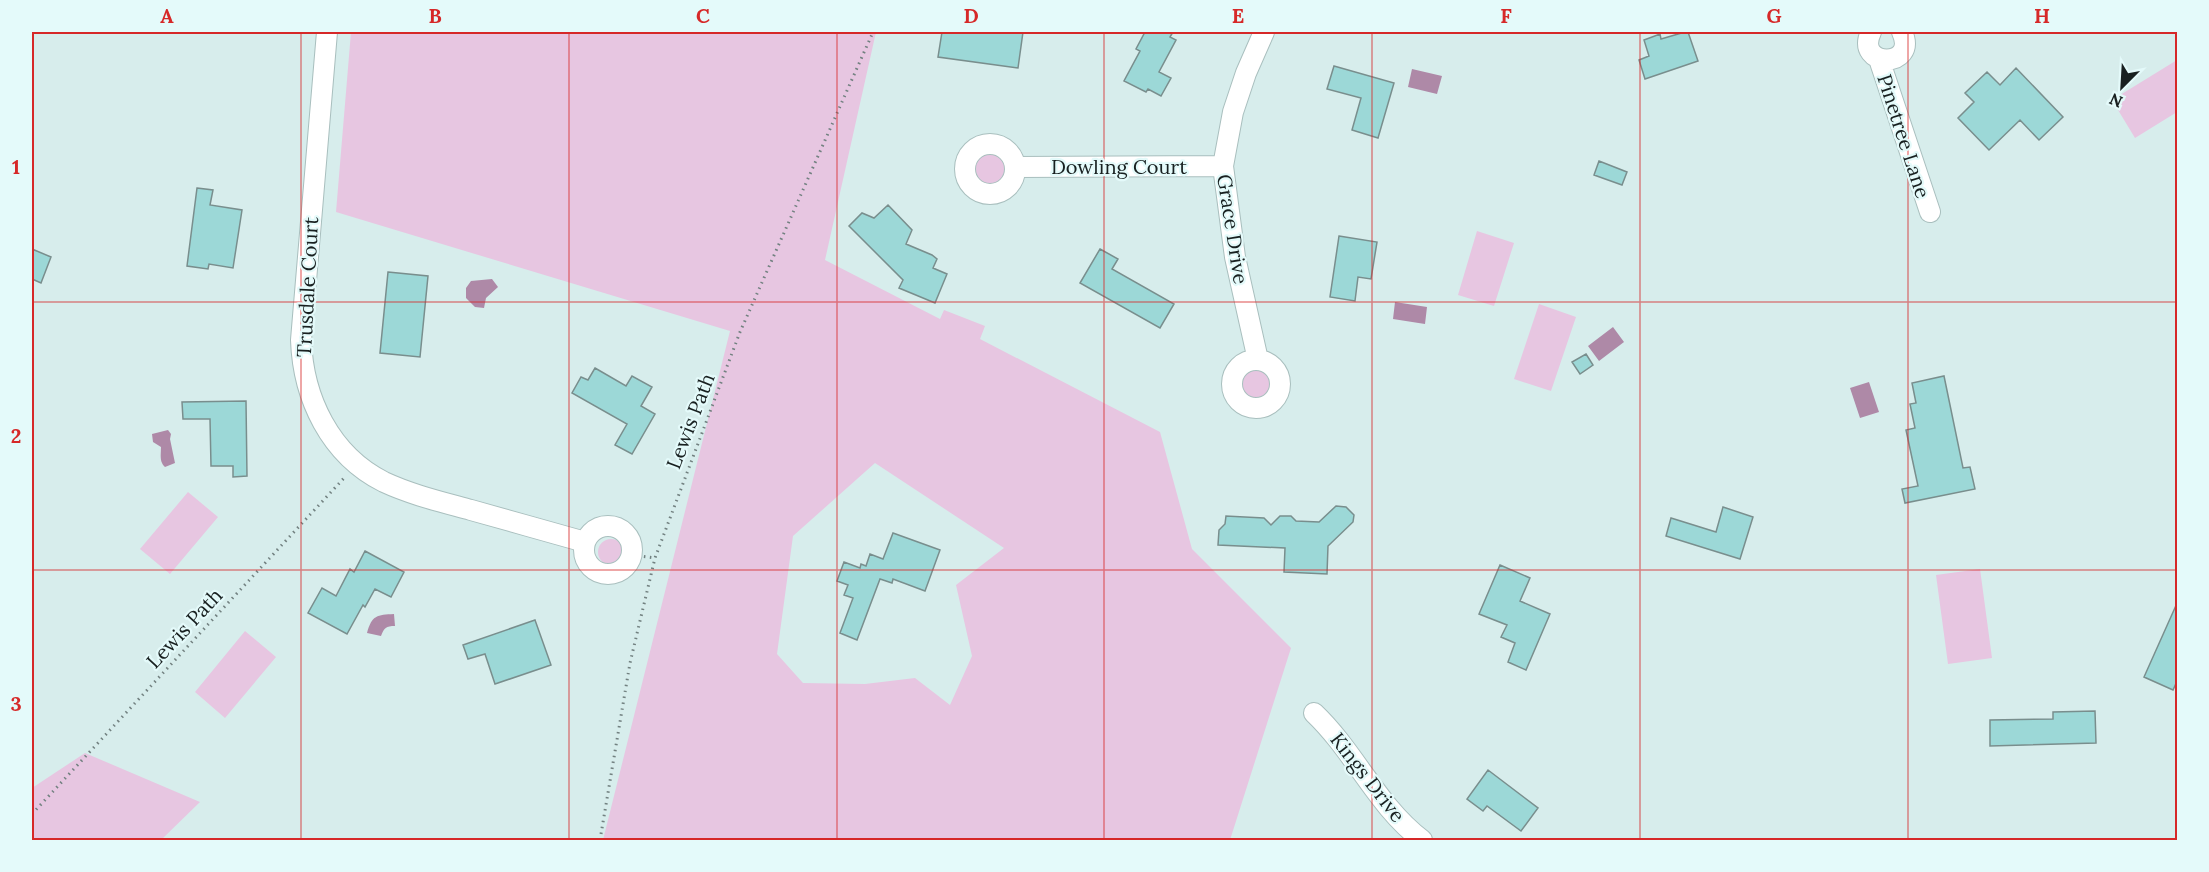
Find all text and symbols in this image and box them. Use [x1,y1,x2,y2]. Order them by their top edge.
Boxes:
text: A [160,3,174,28]
text: B [428,3,442,28]
text: C [696,3,710,28]
text: D [963,3,979,28]
text: E [1232,3,1244,28]
text: F [1500,3,1512,28]
text: G [1766,3,1782,28]
text: H [2034,3,2050,28]
north arrow [2092,57,2152,117]
street label: Pinetree Lane [1872,71,1936,201]
text: N [2106,89,2126,112]
text: 1 [12,154,20,179]
street label: Dowling Court [1051,154,1187,179]
street label: Grace Drive [1212,172,1254,286]
street label: Trusdale Court [291,216,323,358]
street label: Lewis Path [660,370,720,472]
text: 2 [11,423,21,448]
street label: Lewis Path [141,583,227,673]
text: 3 [10,691,22,716]
street label: Kings Drive [1325,727,1411,827]

